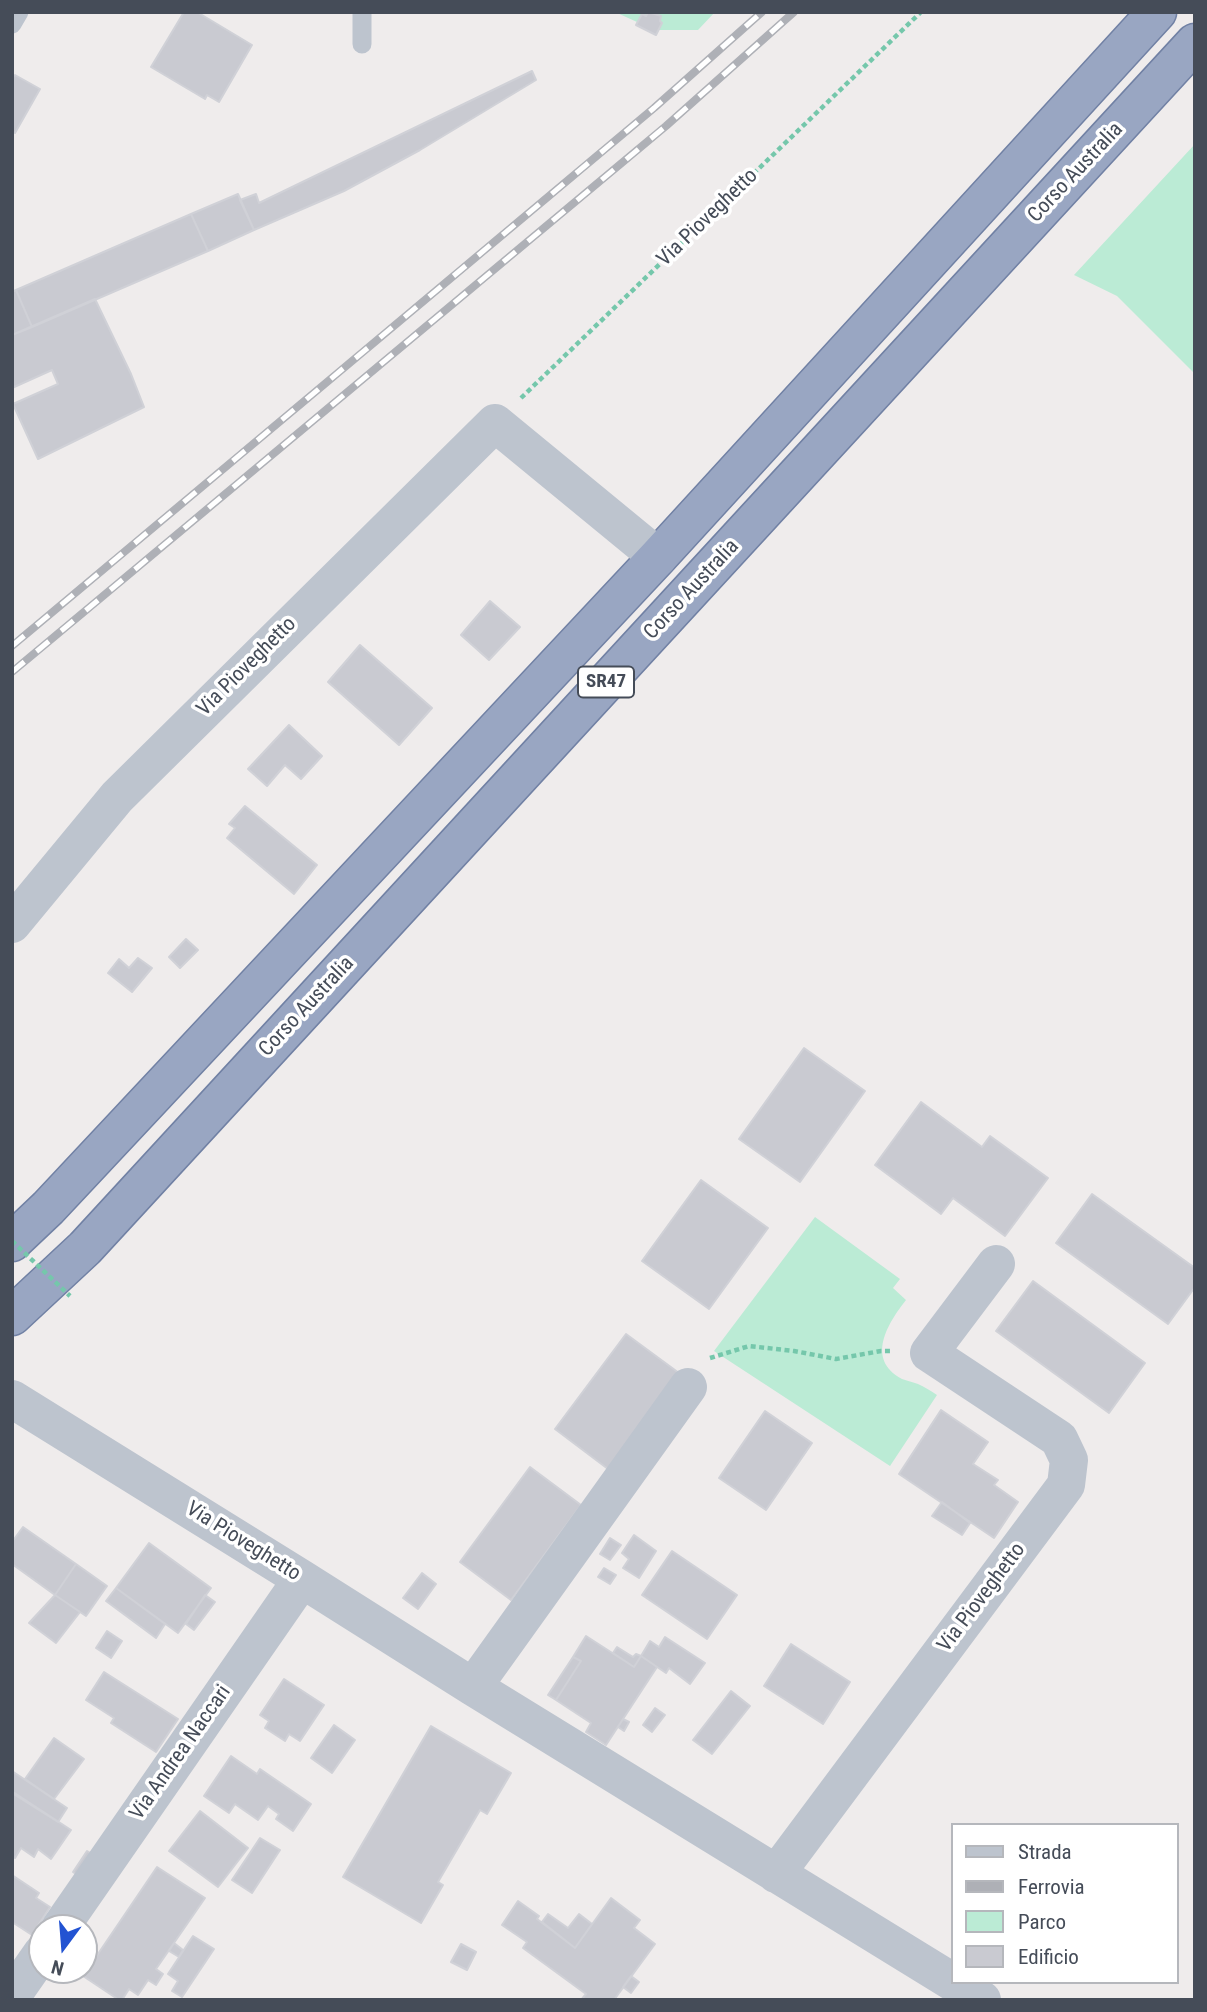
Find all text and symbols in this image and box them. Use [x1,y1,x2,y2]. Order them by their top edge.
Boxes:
street label: Corso Australia [1023,118,1129,228]
street label: Via Pioveghetto [652,164,764,272]
street label: Corso Australia [639,535,745,645]
street label: Via Pioveghetto [192,612,302,722]
road number: SR47 [578,666,634,698]
street label: Corso Australia [254,952,360,1062]
street label: Via Pioveghetto [181,1497,305,1587]
street label: Via Pioveghetto [933,1538,1031,1658]
street label: Via Andrea Naccari [125,1681,237,1825]
legend [951,1823,1179,1984]
text: Strada [1018,1840,1072,1864]
text: Ferrovia [1018,1875,1085,1899]
text: Parco [1018,1910,1066,1934]
north arrow [28,1914,98,1984]
text: Edificio [1018,1945,1079,1969]
text: N [49,1955,66,1980]

